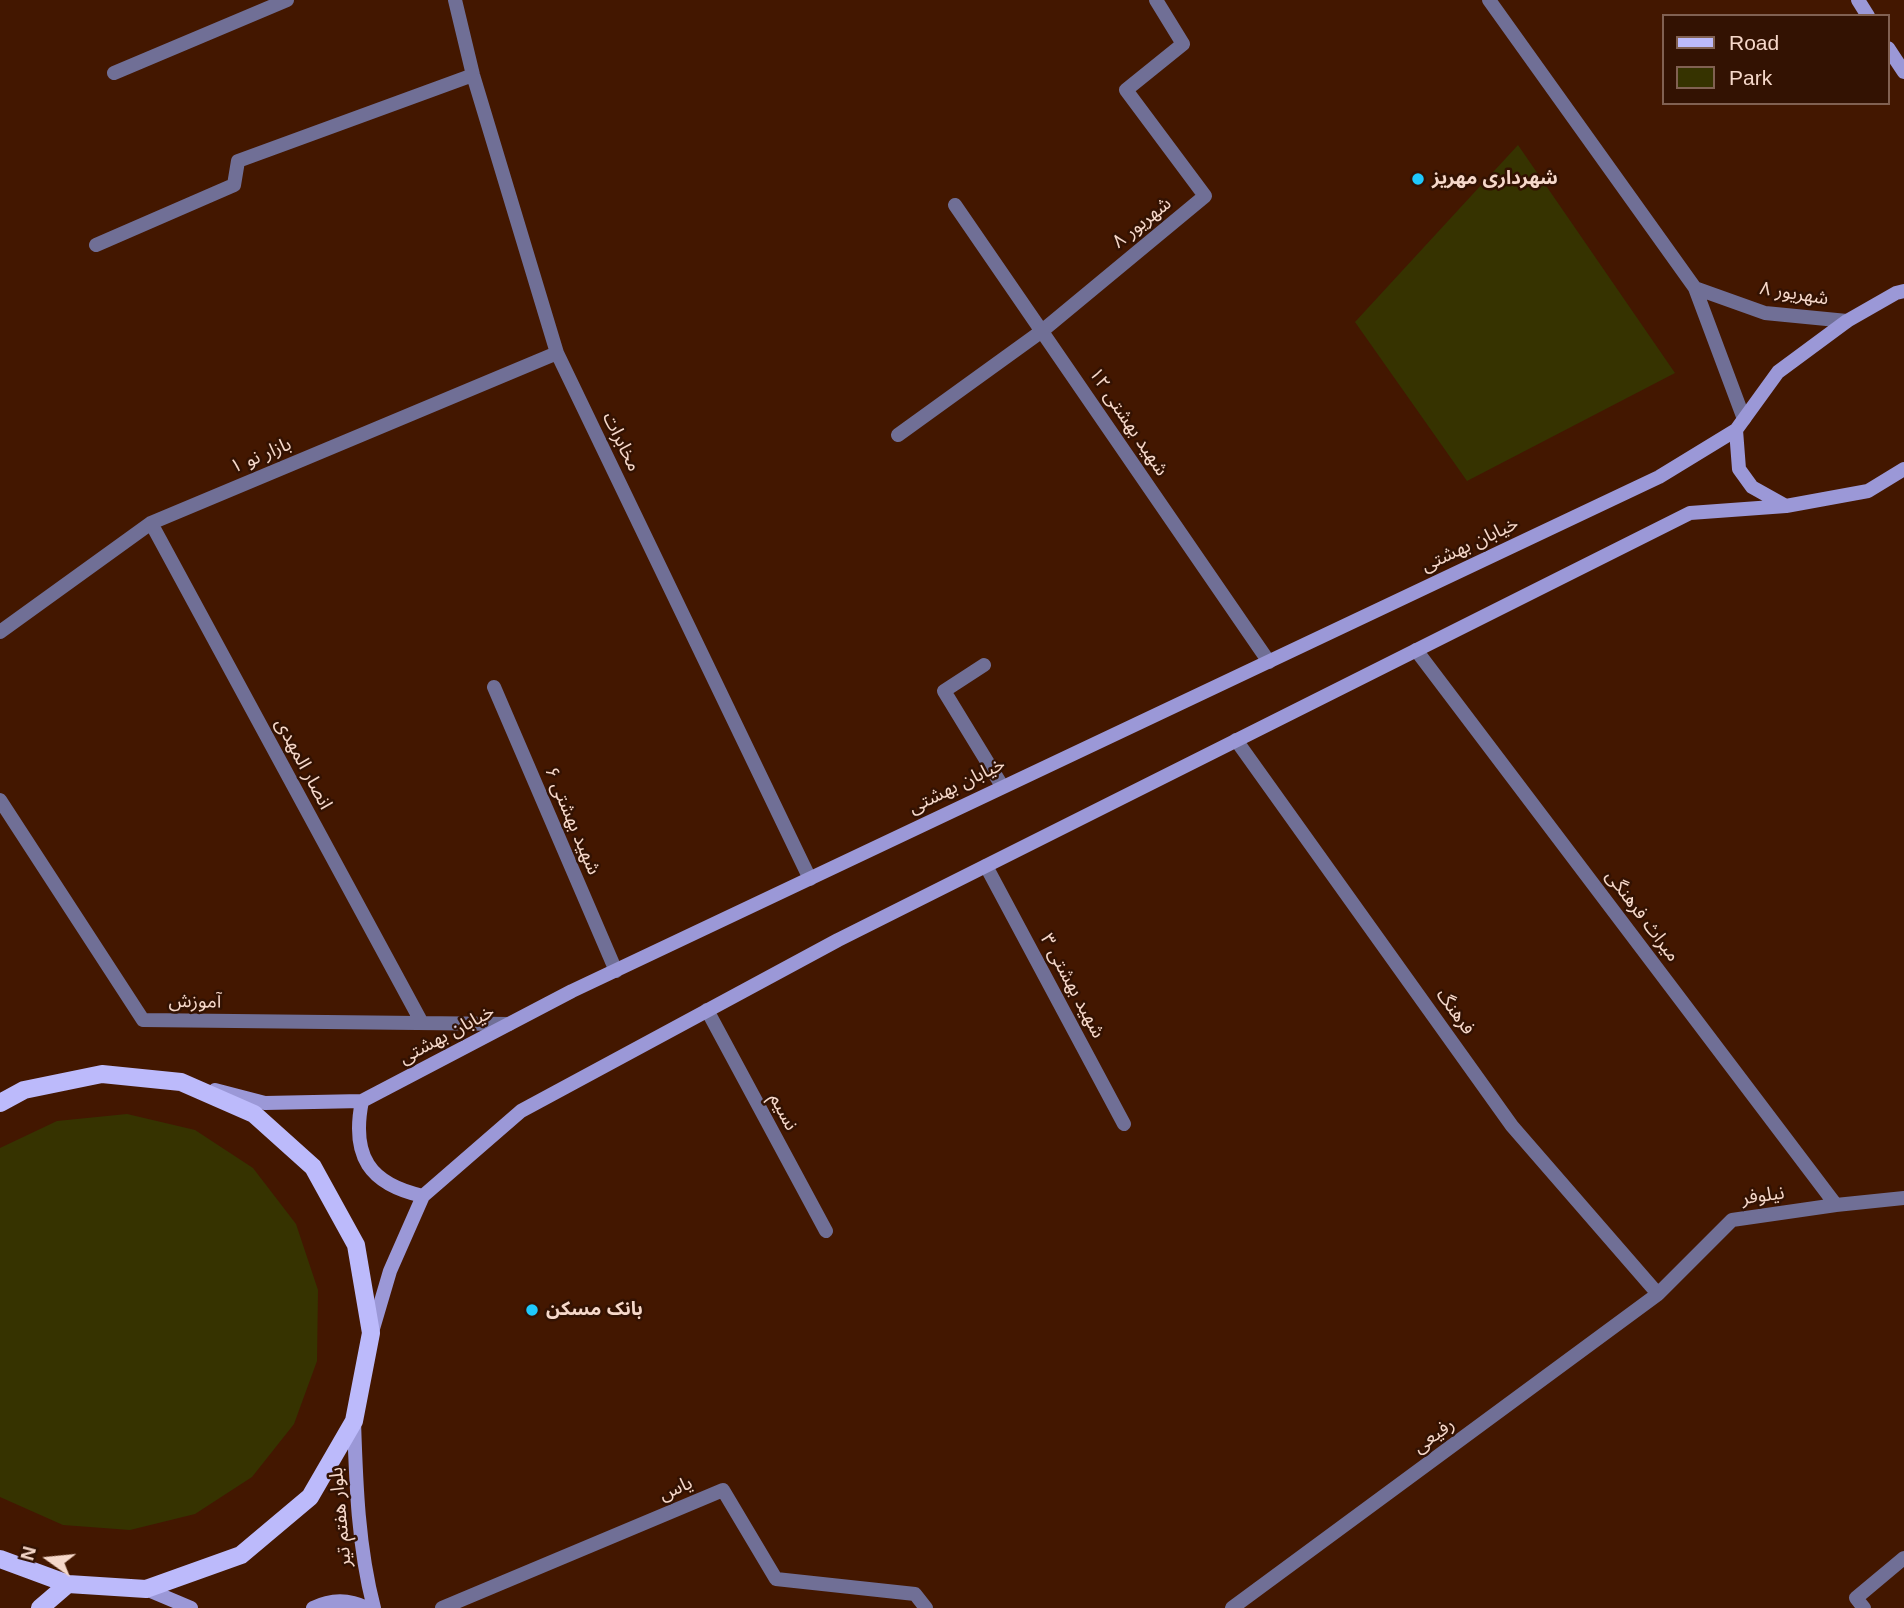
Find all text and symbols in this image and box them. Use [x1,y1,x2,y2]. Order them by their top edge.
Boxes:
legend [1662,14,1890,105]
text: Road [1729,31,1779,54]
text: Park [1729,66,1772,89]
place label: شهرداری مهریز [1432,168,1558,190]
marker: شهرداری مهریز [1410,171,1426,187]
street label: ۸ شهریور [1108,192,1176,254]
street label: ۸ شهریور [1758,277,1830,311]
street label: شهید بهشتی ۱۲ [1083,363,1173,481]
street label: مخابرات [597,409,645,475]
street label: بازار نو ۱ [227,433,295,479]
street label: خیابان بهشتی [1418,513,1522,577]
street label: انصار المهدی [269,714,337,814]
street label: خیابان بهشتی [905,753,1009,819]
street label: شهید بهشتی ۶ [539,764,605,878]
street label: میراث فرهنگی [1600,866,1684,966]
street label: شهید بهشتی ۳ [1035,930,1109,1042]
street label: فرهنگ [1431,985,1479,1039]
street label: آموزش [168,990,222,1014]
street label: خیابان بهشتی [395,1000,499,1070]
street label: نسیم [764,1089,802,1135]
street label: نیلوفر [1740,1182,1786,1210]
place label: بانک مسکن [546,1299,643,1321]
marker: بانک مسکن [524,1302,540,1318]
street label: رفیعی [1409,1413,1459,1459]
street label: بلوار هفتم تیر [325,1466,357,1568]
street label: یاس [656,1472,696,1506]
north arrow [14,1524,84,1594]
text: N [16,1544,40,1563]

